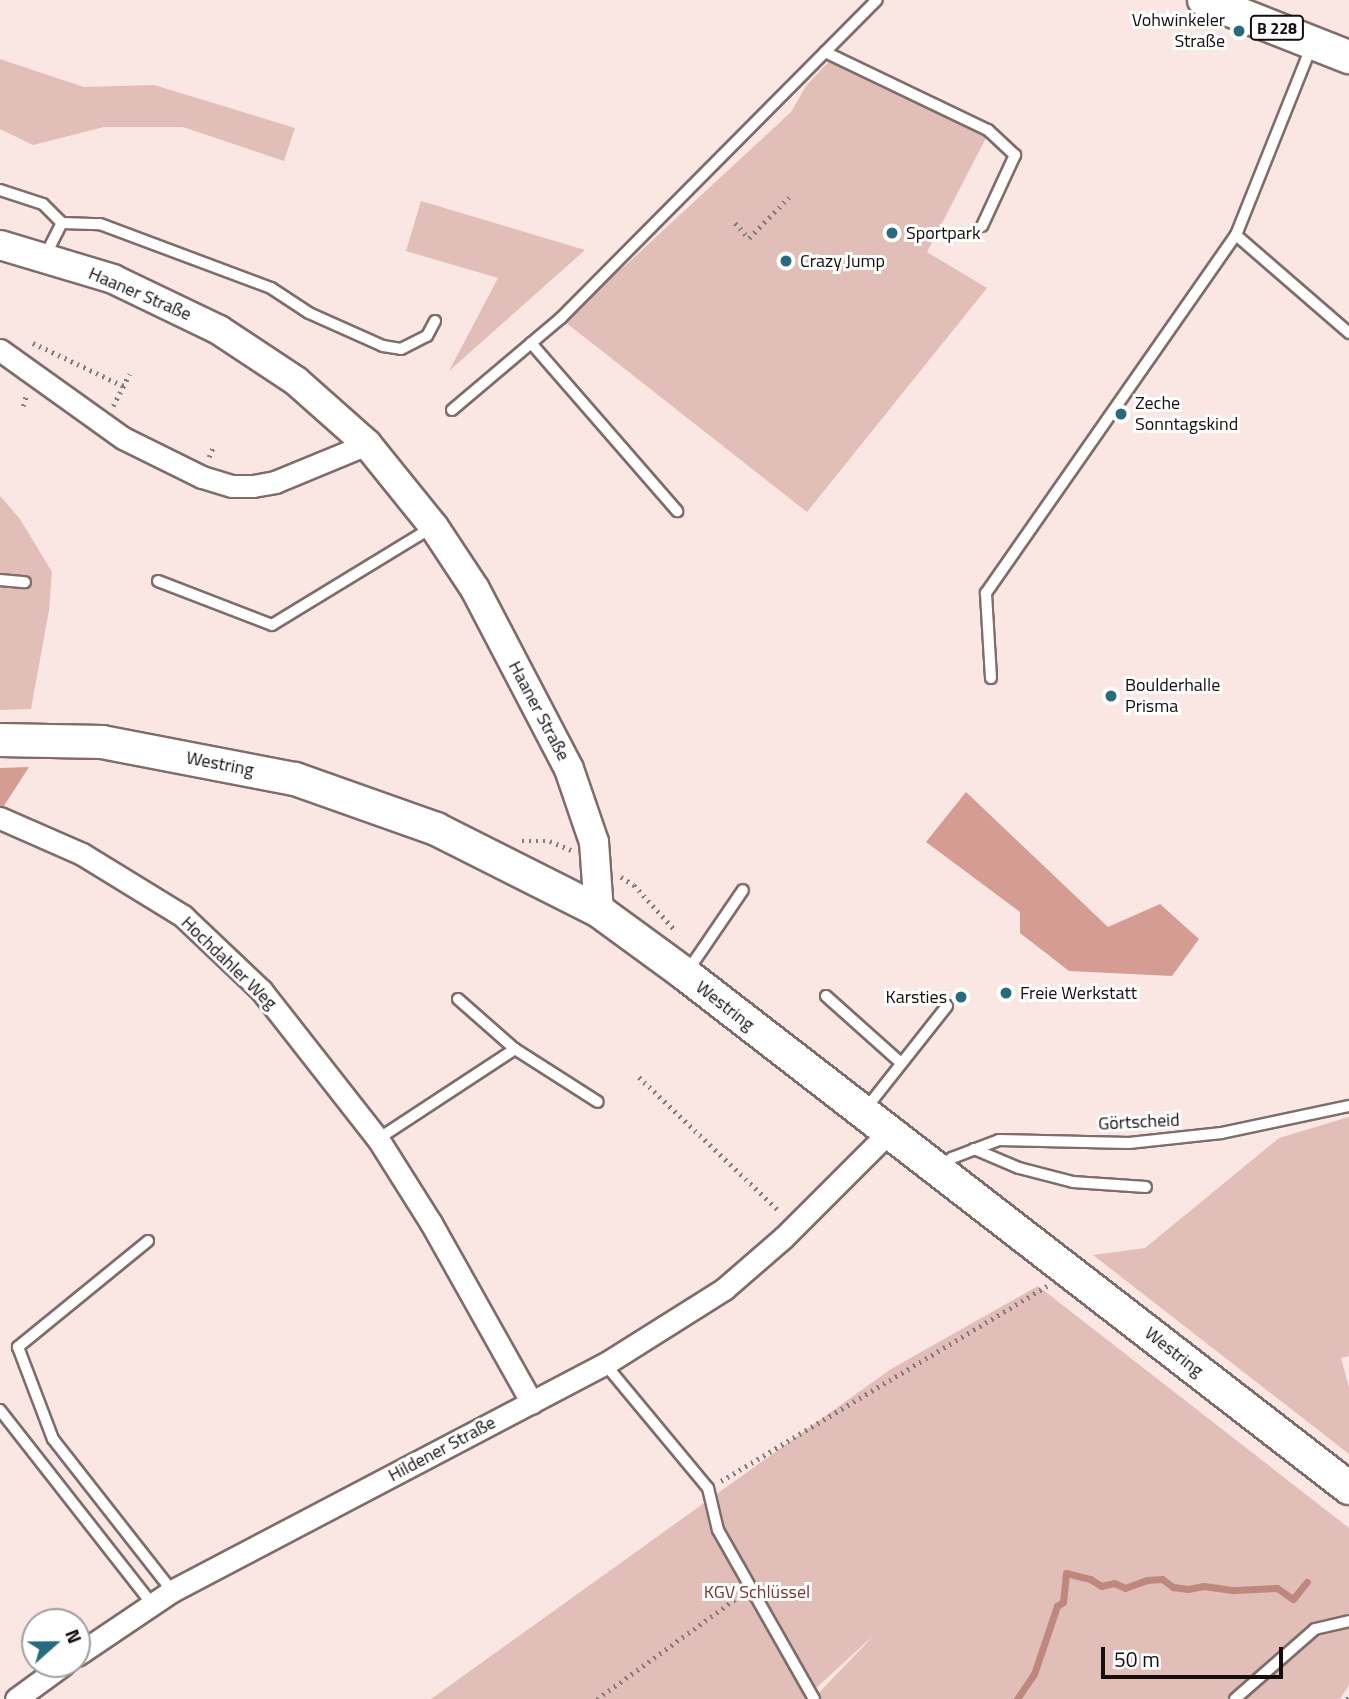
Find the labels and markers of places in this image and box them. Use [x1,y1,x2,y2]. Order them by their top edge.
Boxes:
place label: Vohwinkeler Straße [1132,10,1225,52]
marker: Vohwinkeler Straße [1231,23,1247,39]
place label: Sportpark [906,222,981,244]
marker: Sportpark [884,225,900,241]
place label: Crazy Jump [800,250,885,272]
marker: Crazy Jump [778,253,794,269]
place label: Zeche Sonntagskind [1135,393,1238,436]
marker: Zeche Sonntagskind [1113,406,1129,422]
place label: Boulderhalle Prisma [1125,675,1220,718]
marker: Boulderhalle Prisma [1103,688,1119,704]
place label: Freie Werkstatt [1020,982,1137,1004]
marker: Freie Werkstatt [998,985,1014,1001]
place label: Karsties [885,986,947,1008]
marker: Karsties [953,989,969,1005]

